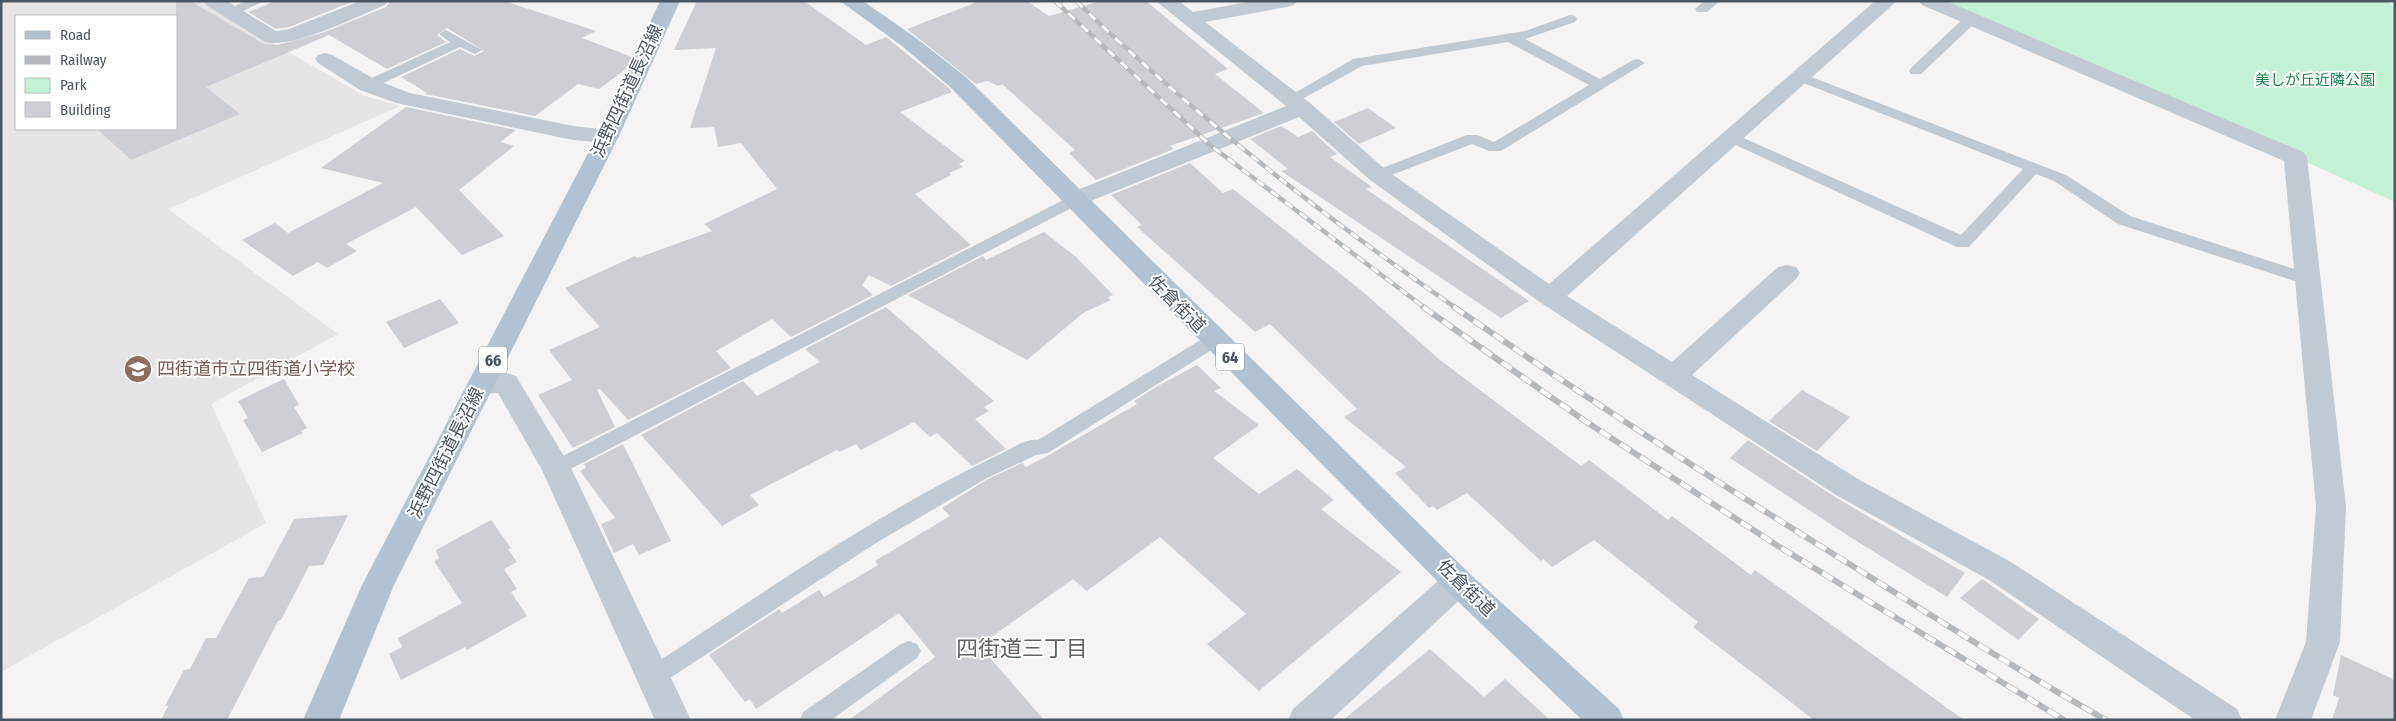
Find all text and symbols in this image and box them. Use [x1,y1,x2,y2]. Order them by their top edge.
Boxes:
legend [15,15,178,130]
street label: 浜野四街道長沼線 [587,21,667,161]
text: Road [60,26,91,44]
text: Railway [60,51,107,69]
park label: 美しが丘近隣公園 [2255,71,2375,89]
text: Park [60,76,87,94]
text: Building [60,101,111,119]
street label: 佐倉街道 [1144,271,1210,337]
road number: 64 [1216,344,1244,371]
road number: 66 [479,346,507,374]
school or university icon: 四街道市立四街道小学校 [123,354,153,384]
place label: 四街道市立四街道小学校 [157,358,355,380]
street label: 浜野四街道長沼線 [404,384,488,522]
street label: 佐倉街道 [1432,555,1500,621]
district label: 四街道三丁目 [956,635,1088,662]

